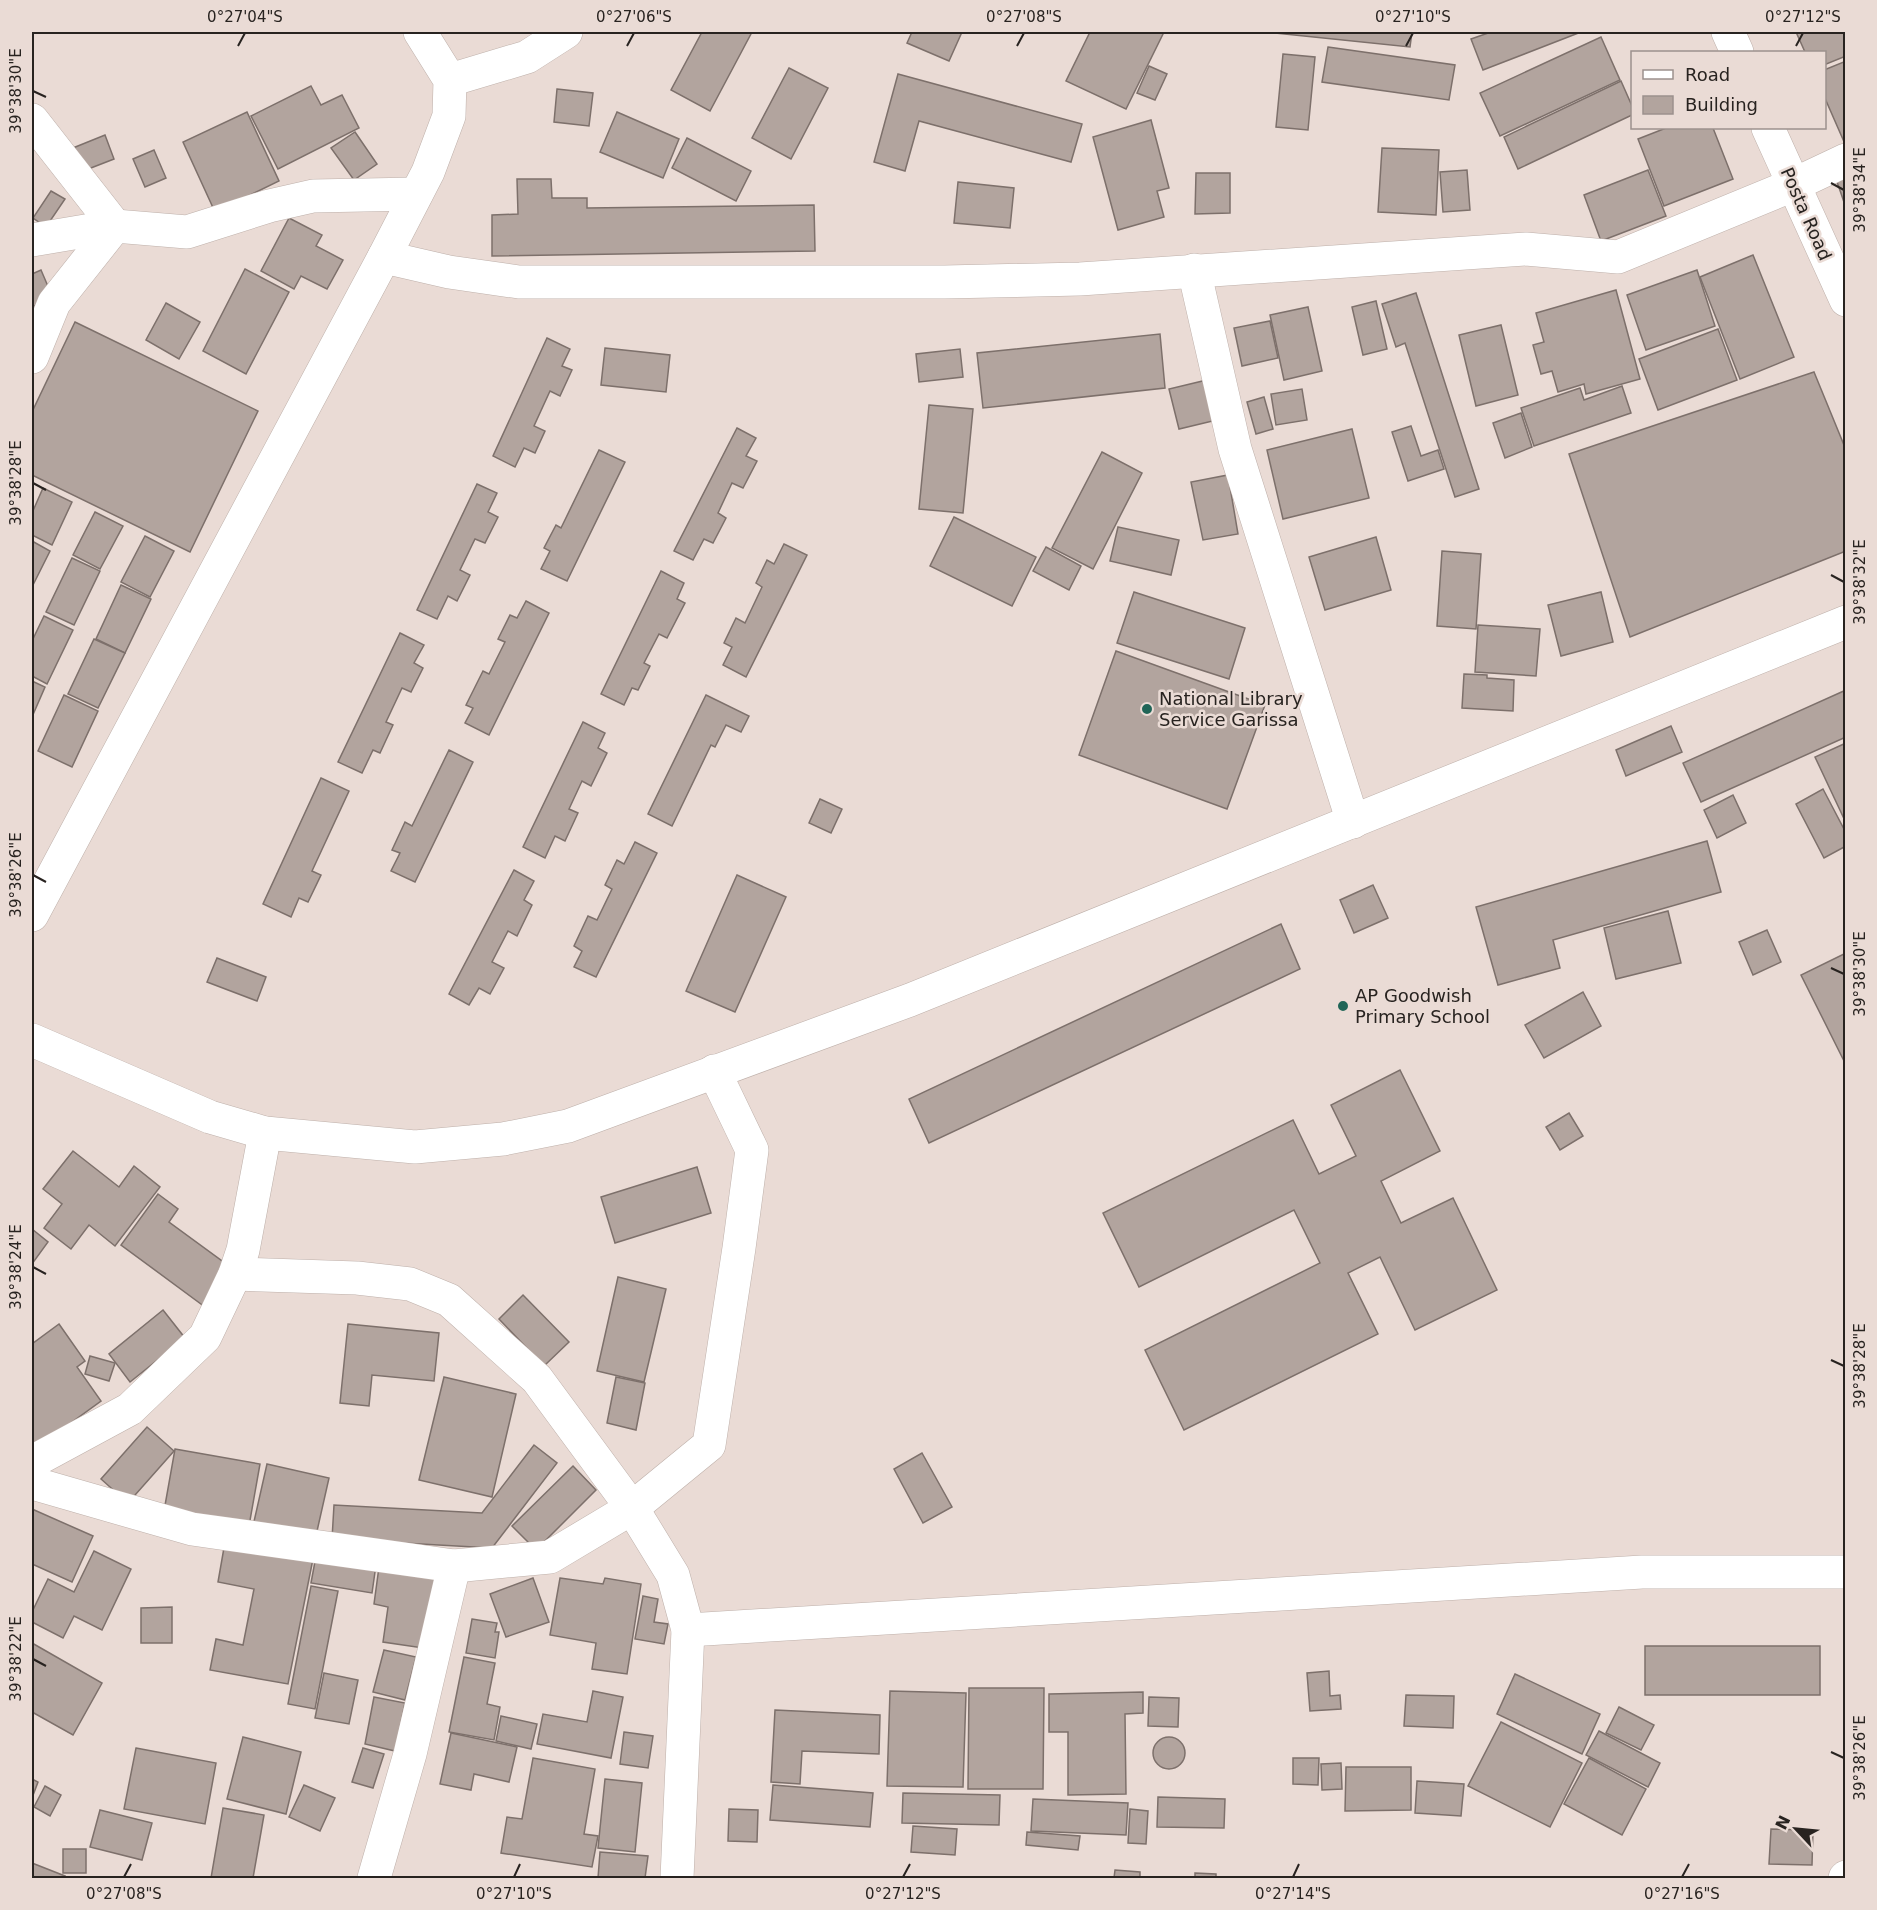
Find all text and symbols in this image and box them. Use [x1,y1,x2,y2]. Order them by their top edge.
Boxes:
text: 0°27'04"S [207,8,283,26]
text: 0°27'06"S [596,8,672,26]
text: 0°27'08"S [986,8,1062,26]
text: 0°27'10"S [1375,8,1451,26]
text: 0°27'12"S [1765,8,1841,26]
text: 39°38'30"E [7,48,25,134]
legend [1631,51,1826,129]
text: Road [1685,64,1730,85]
text: Building [1685,94,1758,115]
text: 39°38'34"E [1851,147,1869,233]
street label: Posta Road [1777,164,1836,264]
text: 39°38'28"E [7,440,25,526]
text: 39°38'32"E [1851,539,1869,625]
place label: National Library Service Garissa [1159,688,1303,730]
marker: National Library Service Garissa [1140,702,1154,716]
text: 39°38'26"E [7,832,25,918]
text: 39°38'30"E [1851,931,1869,1017]
place label: AP Goodwish Primary School [1355,985,1490,1027]
marker: AP Goodwish Primary School [1336,999,1350,1013]
text: 39°38'24"E [7,1224,25,1310]
text: 39°38'28"E [1851,1323,1869,1409]
text: 39°38'22"E [7,1616,25,1702]
text: 39°38'26"E [1851,1715,1869,1801]
north arrow [1766,1799,1826,1859]
text: N [1771,1812,1794,1833]
text: 0°27'08"S [86,1885,162,1903]
text: 0°27'10"S [476,1885,552,1903]
text: 0°27'12"S [865,1885,941,1903]
text: 0°27'14"S [1255,1885,1331,1903]
text: 0°27'16"S [1644,1885,1720,1903]

